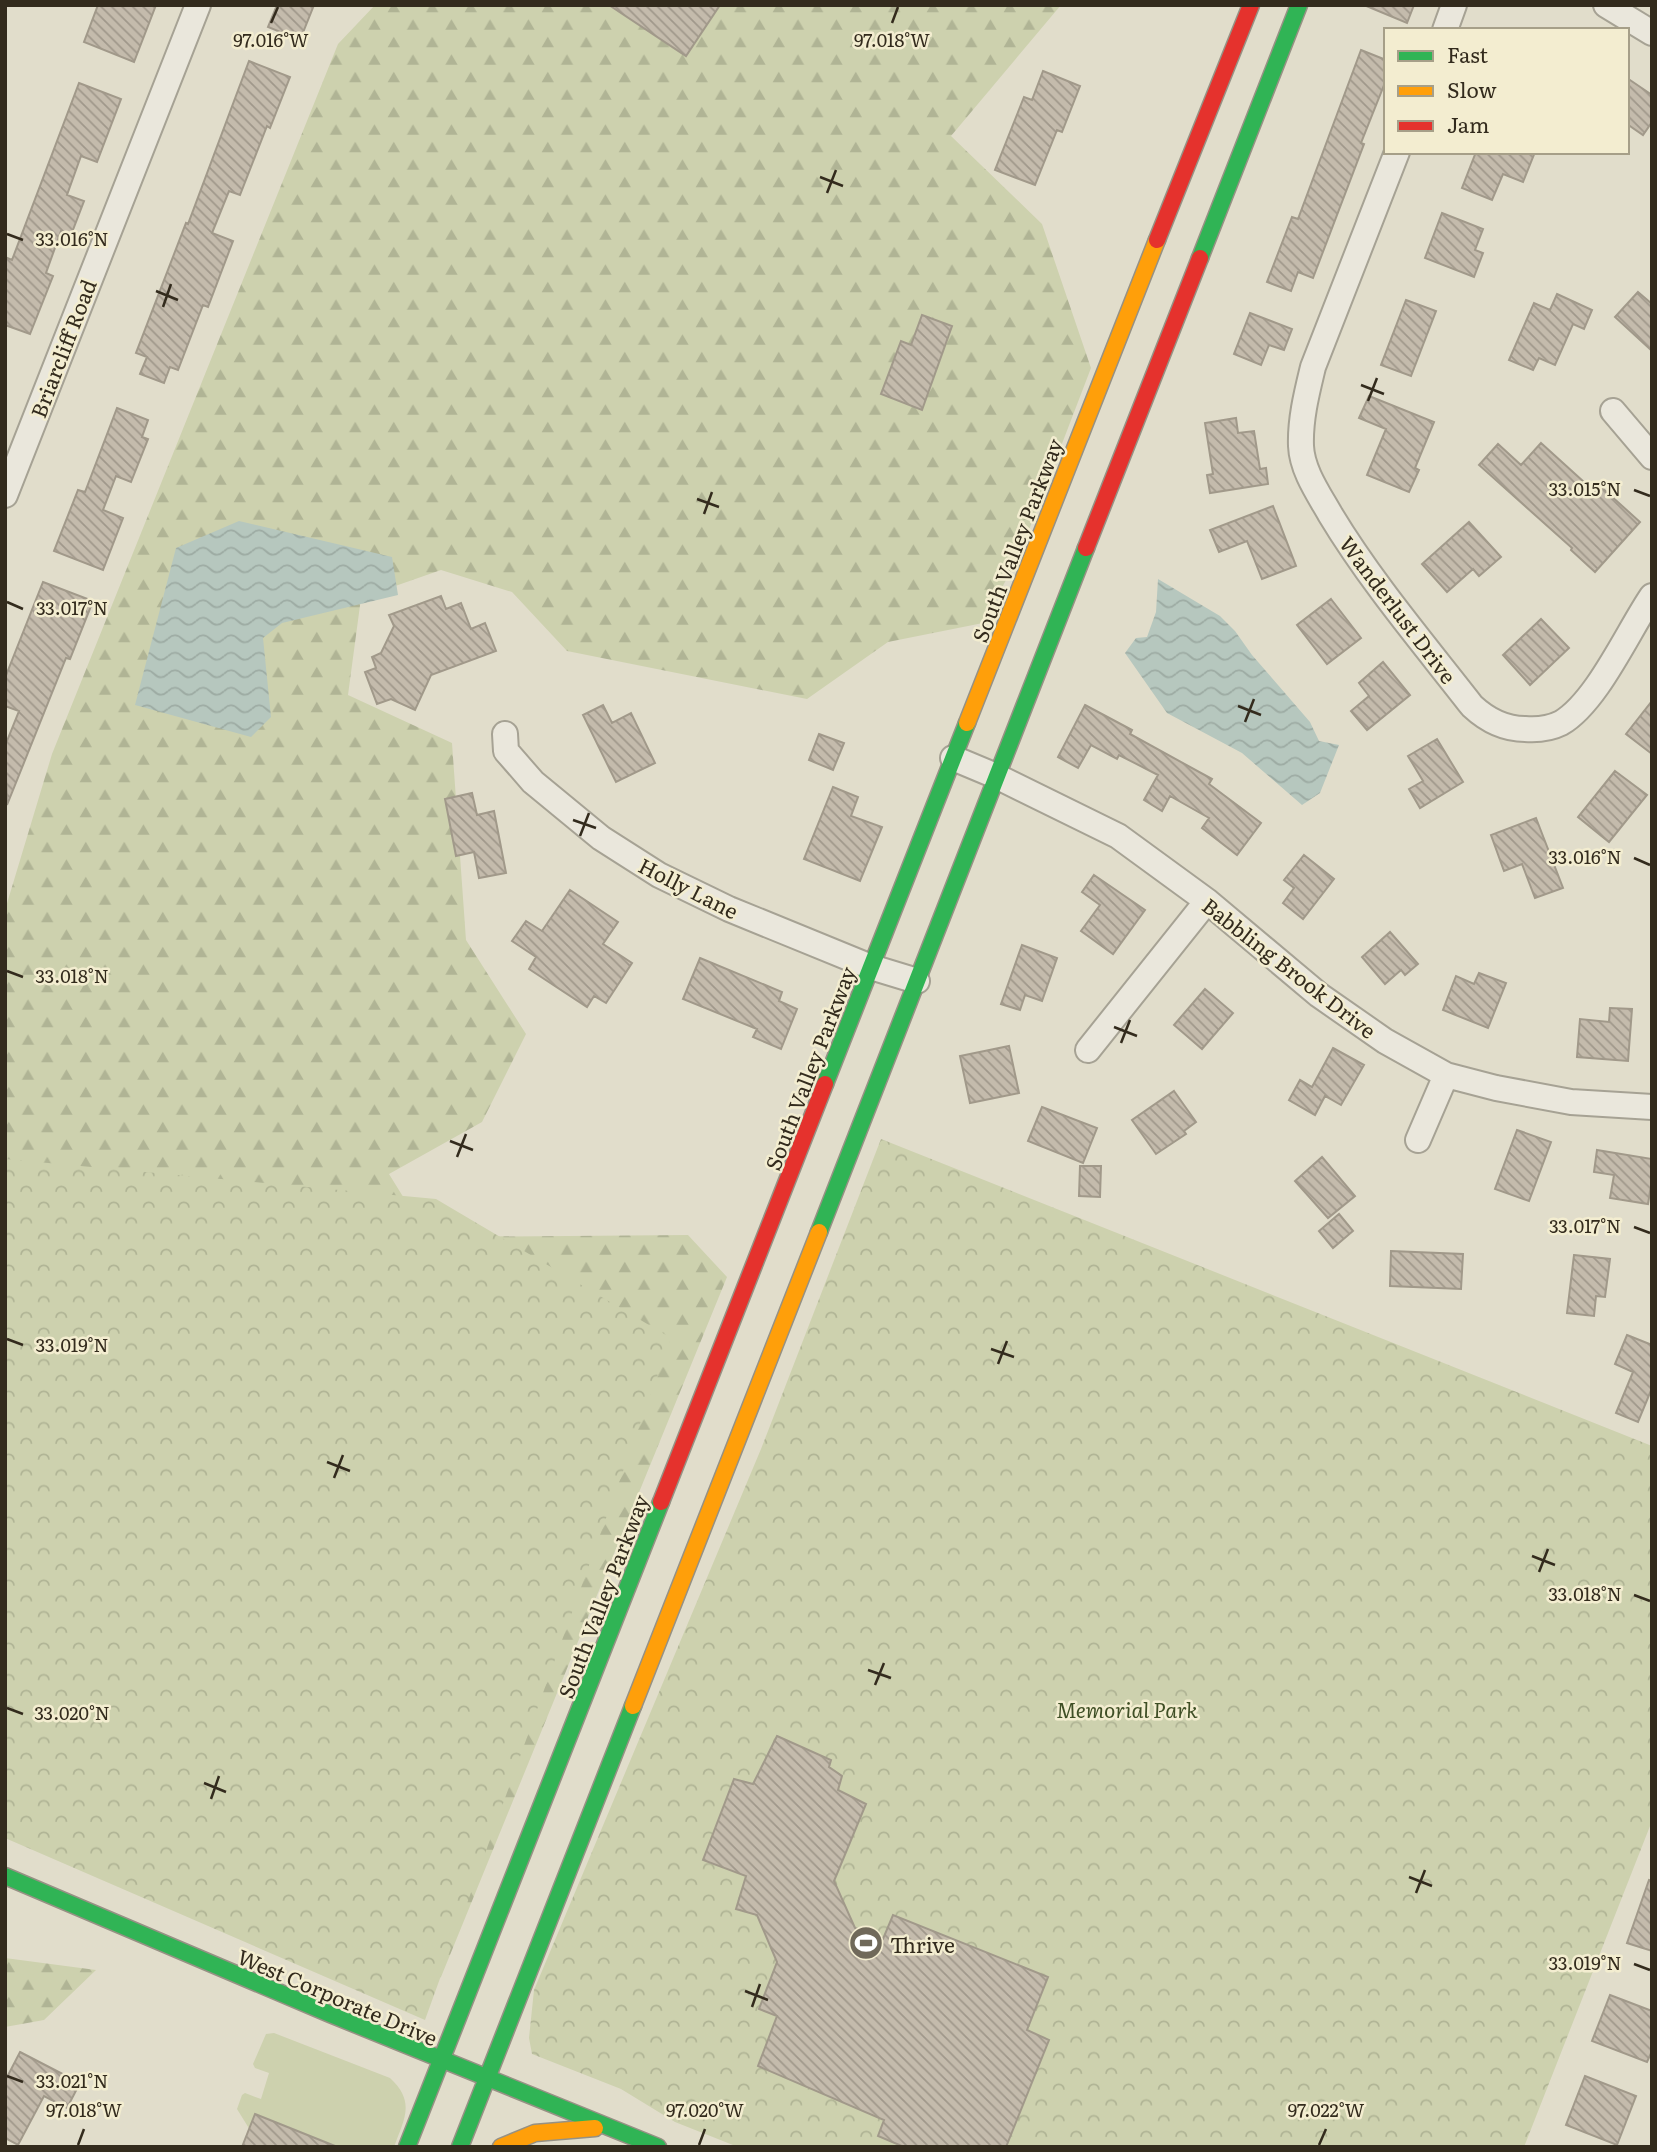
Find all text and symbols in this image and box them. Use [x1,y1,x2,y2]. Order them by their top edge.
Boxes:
text: 97.016°W [233,26,309,53]
text: 97.018°W [854,26,930,53]
legend [1384,28,1629,154]
text: Fast [1447,38,1488,69]
text: Slow [1447,73,1497,104]
text: Jam [1447,108,1489,139]
text: 33.016°N [35,225,109,252]
street label: Briarcliff Road [21,274,103,422]
street label: South Valley Parkway [963,433,1069,646]
text: 33.015°N [1549,475,1621,502]
street label: Wanderlust Drive [1333,529,1465,689]
text: 33.017°N [36,594,108,621]
text: 33.016°N [1548,843,1622,870]
street label: Holly Lane [634,849,744,925]
street label: Babbling Brook Drive [1197,889,1384,1045]
street label: South Valley Parkway [756,961,862,1174]
text: 33.018°N [35,962,109,989]
text: 33.017°N [1549,1212,1621,1239]
text: 33.019°N [35,1331,109,1358]
street label: South Valley Parkway [549,1489,655,1702]
text: 33.018°N [1548,1580,1622,1607]
park label: Memorial Park [1056,1693,1198,1724]
text: 33.020°N [34,1699,110,1726]
sports icon: Thrive [847,1924,885,1962]
place label: Thrive [890,1928,955,1959]
street label: West Corporate Drive [233,1940,443,2052]
text: 33.019°N [1548,1949,1622,1976]
text: 33.021°N [36,2067,108,2094]
text: 97.018°W [46,2096,122,2123]
text: 97.020°W [666,2096,744,2123]
text: 97.022°W [1288,2096,1365,2123]

